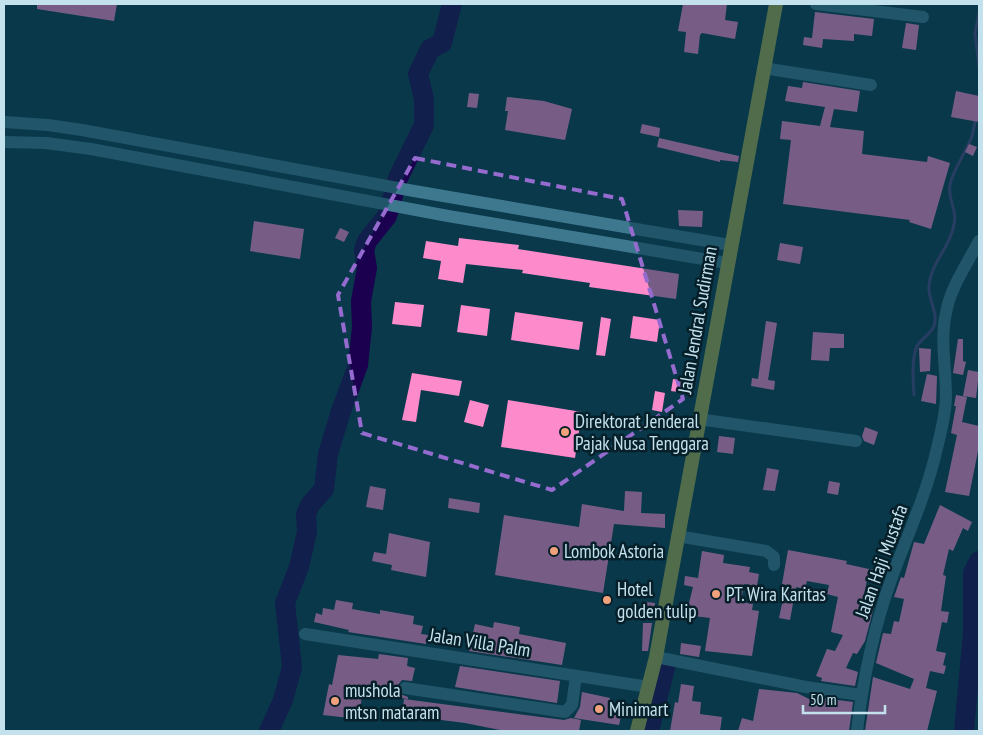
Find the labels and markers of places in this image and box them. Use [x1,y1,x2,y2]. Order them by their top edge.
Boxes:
place label: Direktorat Jenderal Pajak Nusa Tenggara [575,409,709,455]
marker: Direktorat Jenderal Pajak Nusa Tenggara [559,426,571,438]
place label: Lombok Astoria [564,539,664,563]
marker: Lombok Astoria [548,545,560,557]
place label: Hotel golden tulip [617,577,697,623]
place label: PT. Wira Karitas [726,582,826,606]
marker: PT. Wira Karitas [710,588,722,600]
marker: Hotel golden tulip [601,594,613,606]
place label: mushola mtsn mataram [345,678,439,724]
marker: mushola mtsn mataram [329,695,341,707]
place label: Minimart [609,697,669,721]
marker: Minimart [593,703,605,715]

